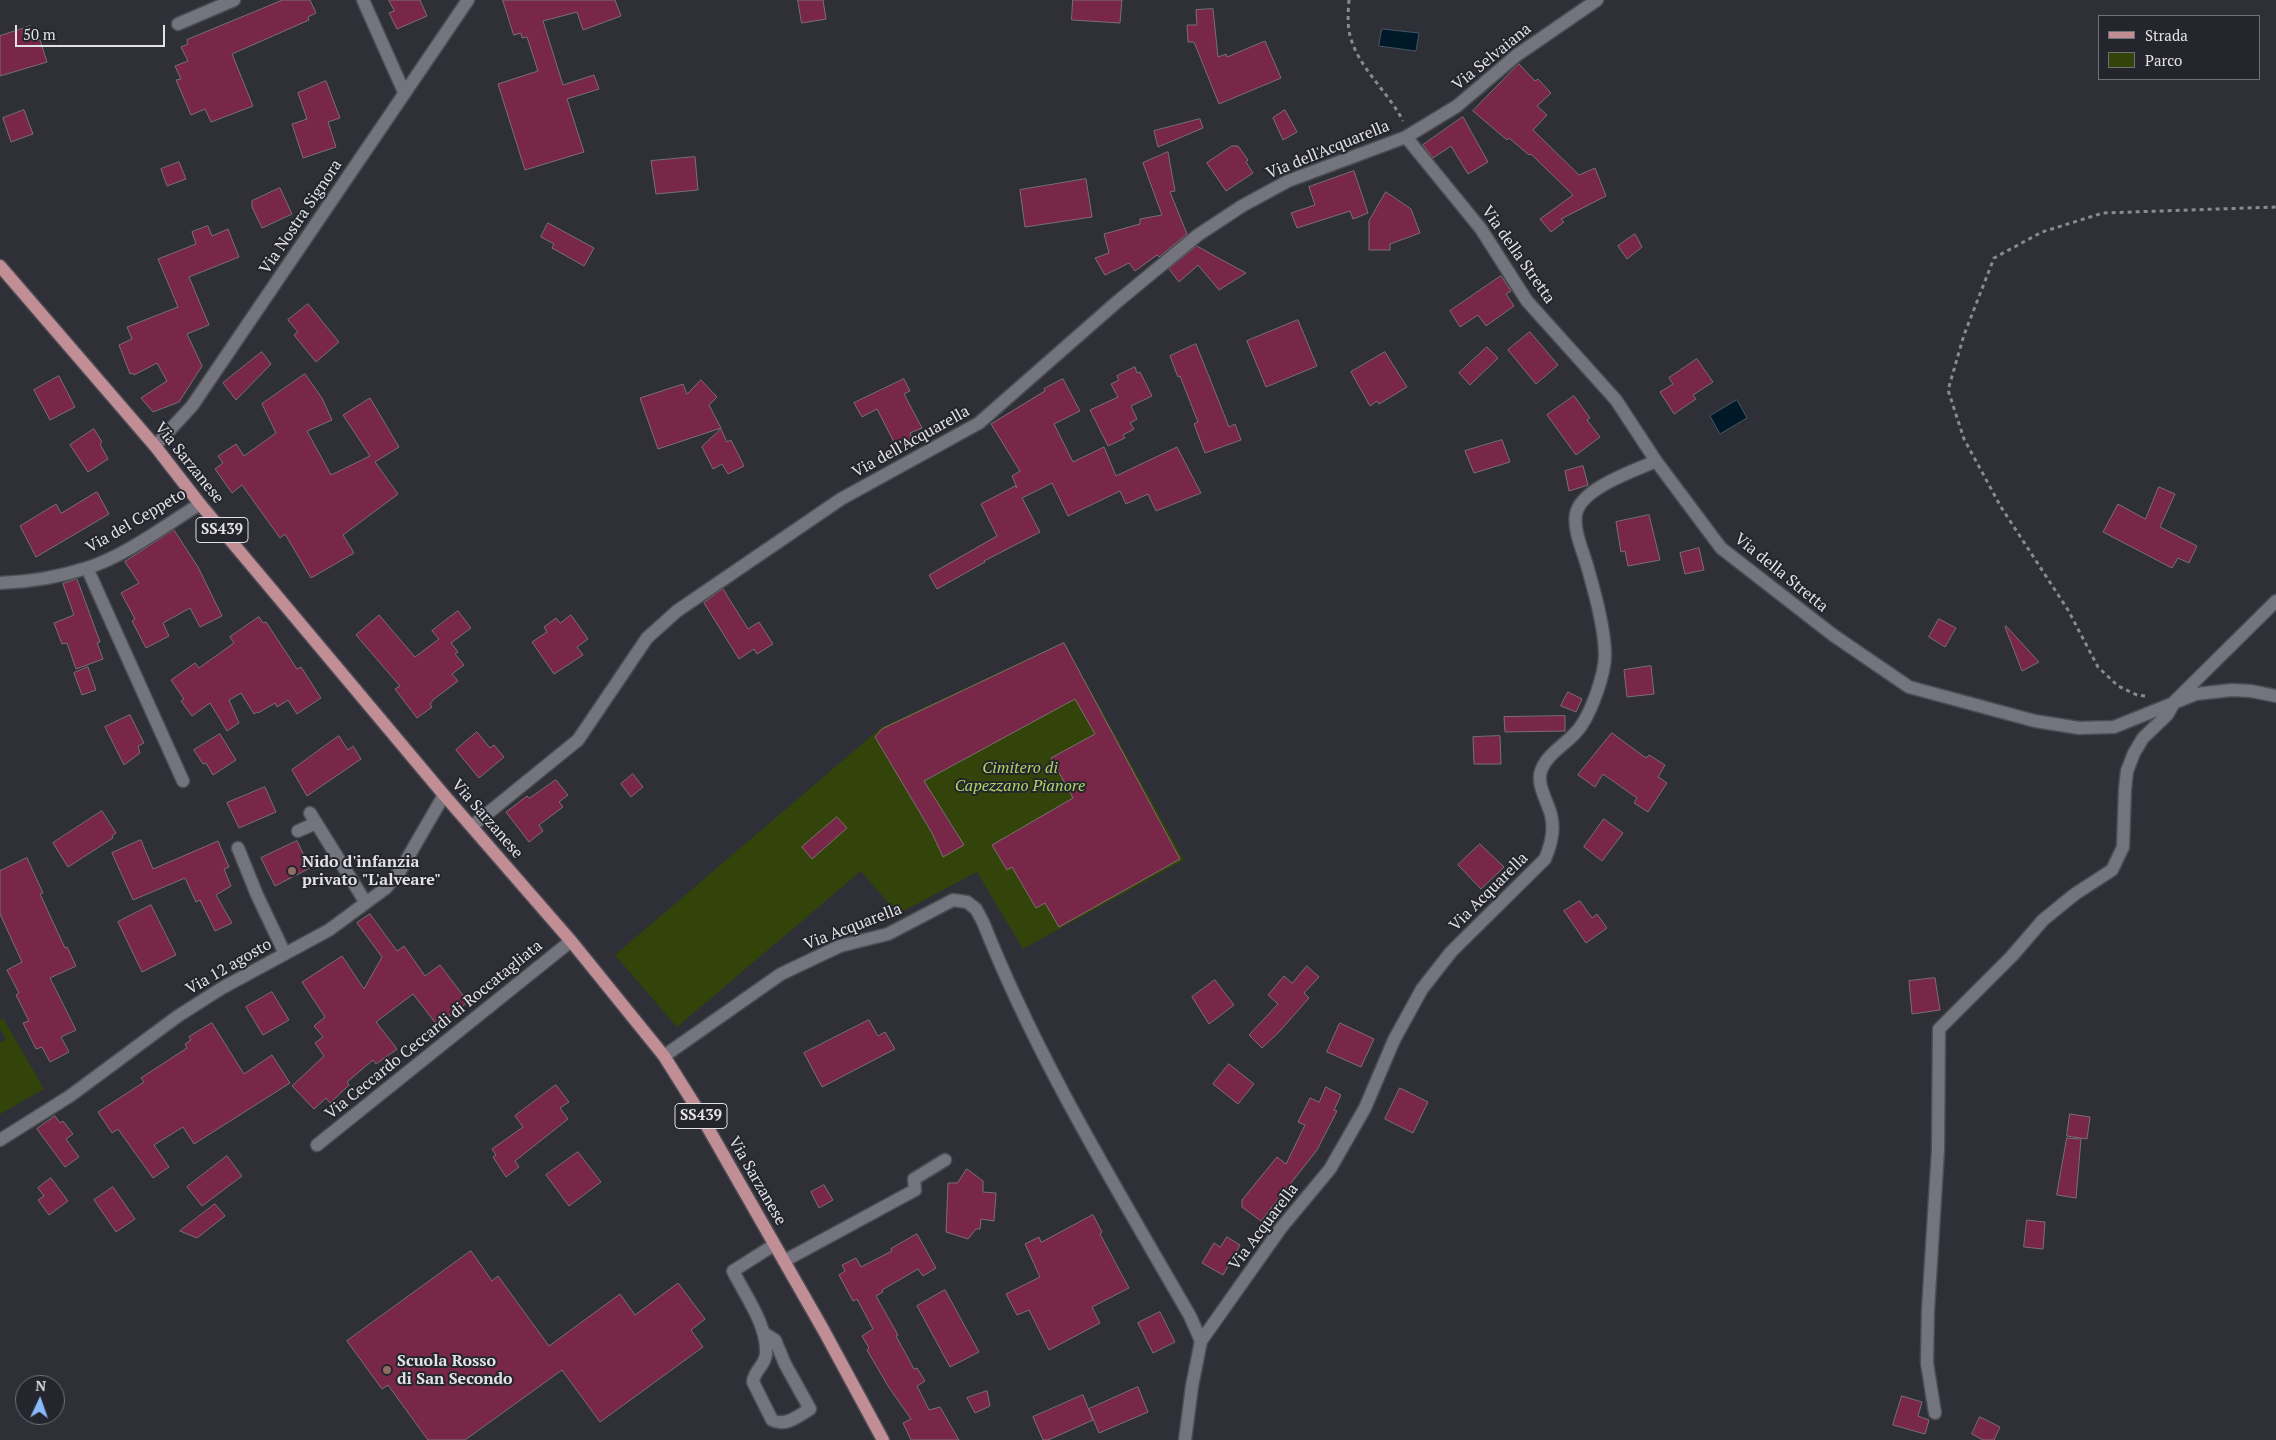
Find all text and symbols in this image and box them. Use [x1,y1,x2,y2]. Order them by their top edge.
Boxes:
scale bar [18,15,168,47]
legend [2098,15,2261,80]
street label: Via Selvaiana [1449,19,1535,95]
text: 50 m [23,24,56,44]
text: Strada [2145,25,2188,45]
text: Parco [2145,50,2182,70]
street label: Via dell'Acquarella [1264,117,1392,183]
street label: Via Nostra Signora [256,156,346,278]
street label: Via della Stretta [1477,202,1559,308]
street label: Via dell'Acquarella [849,402,973,482]
street label: Via Sarzanese [150,419,228,507]
street label: Via del Ceppeto [83,485,189,557]
road number: SS439 [196,518,248,542]
street label: Via della Stretta [1730,529,1832,617]
park label: Cimitero di Capezzano Pianore [955,758,1085,796]
street label: Via Sarzanese [447,775,527,863]
street label: Via Acquarella [1446,849,1532,935]
place label: Nido d'infanzia privato "L'alveare" [302,852,441,890]
marker: Nido d'infanzia privato "L'alveare" [286,865,298,877]
street label: Via Acquarella [801,900,905,954]
street label: Via 12 agosto [183,935,275,999]
street label: Via Ceccardo Ceccardi di Roccatagliata [322,936,546,1124]
road number: SS439 [675,1104,727,1128]
street label: Via Sarzanese [724,1133,790,1229]
street label: Via Acquarella [1225,1180,1303,1274]
place label: Scuola Rosso di San Secondo [397,1351,513,1389]
marker: Scuola Rosso di San Secondo [381,1364,393,1376]
north arrow [15,1375,65,1425]
text: N [35,1376,47,1395]

